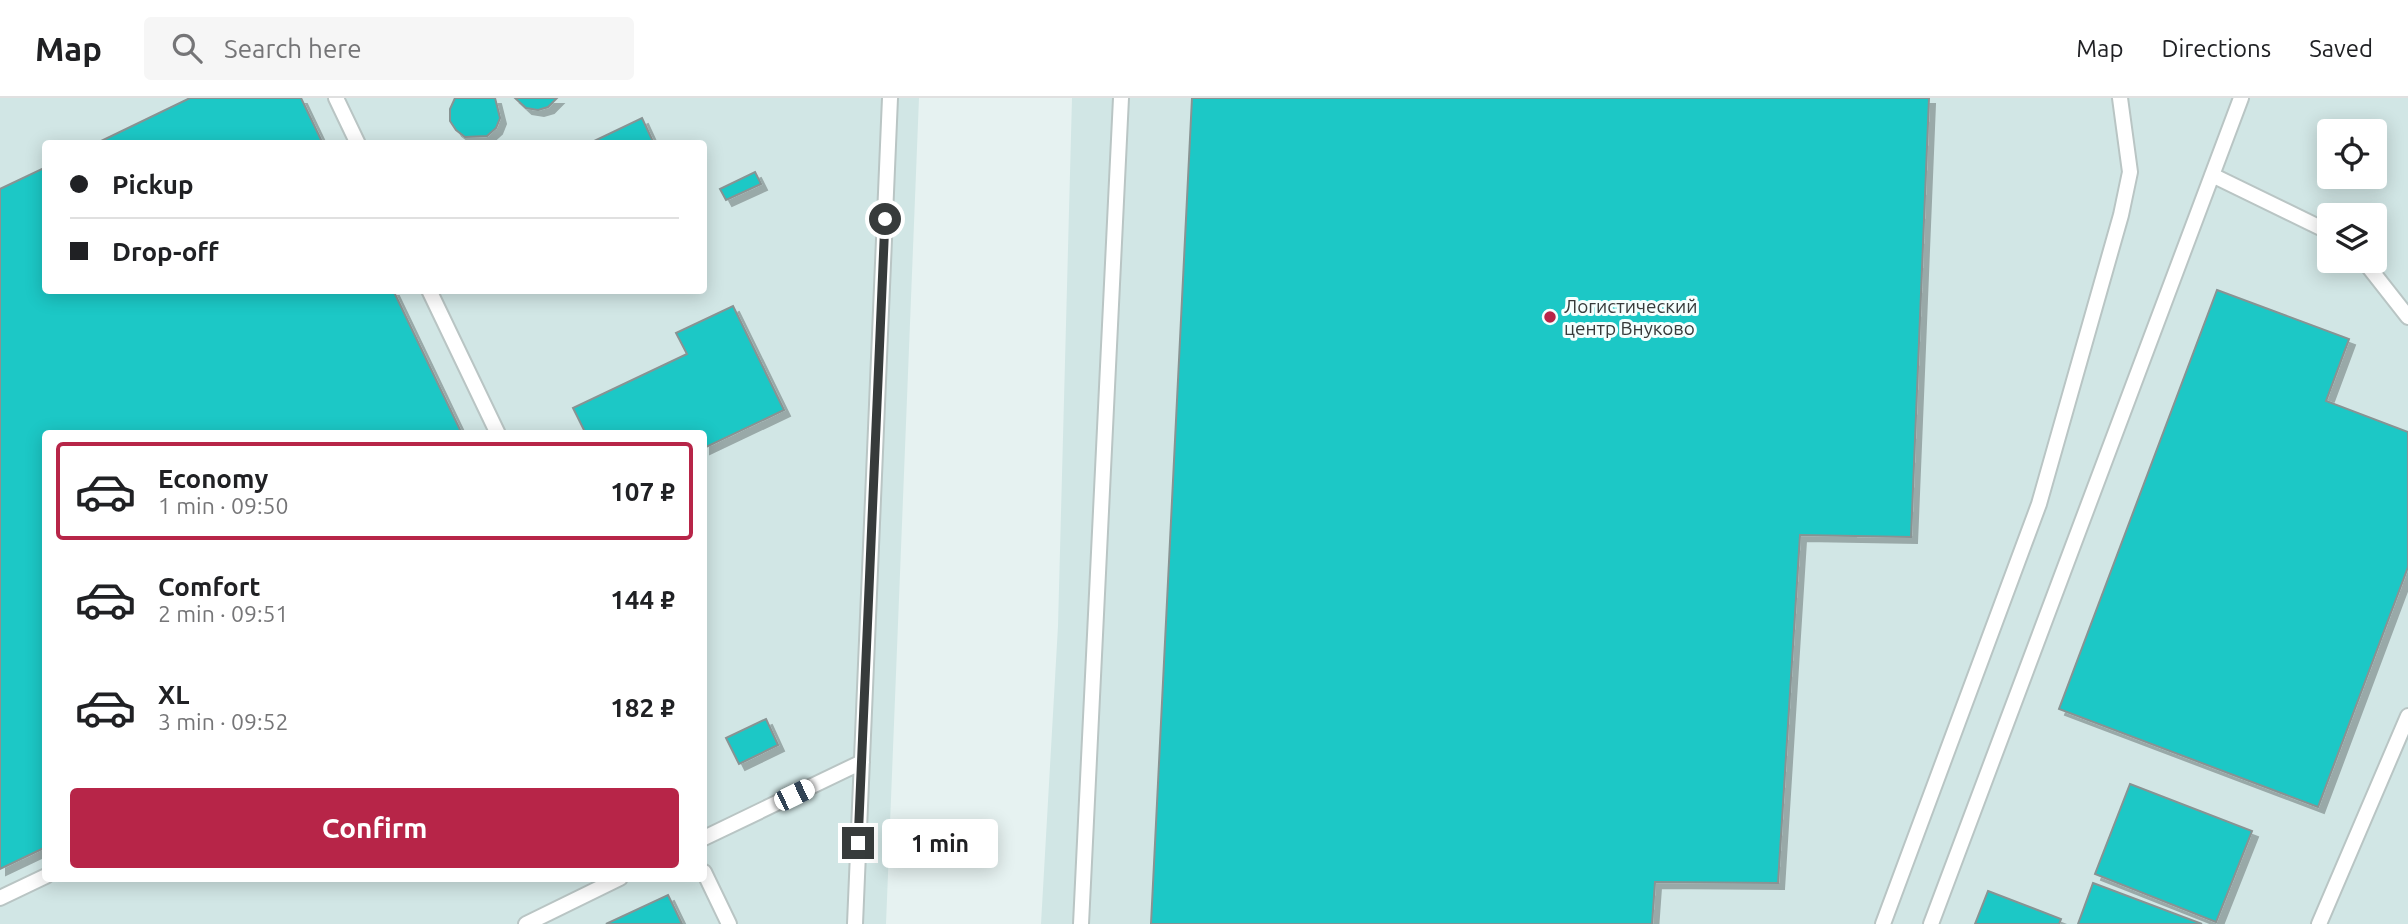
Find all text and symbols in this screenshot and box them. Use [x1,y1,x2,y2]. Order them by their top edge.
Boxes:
search box [144,17,634,80]
icon: search [168,29,206,67]
text: Map [35,30,102,67]
text: Search here [224,34,362,63]
text: Map [2076,35,2123,62]
text: Directions [2161,35,2271,62]
text: Saved [2309,35,2373,62]
map controls [2317,119,2387,273]
button: locate [2317,119,2387,189]
text: Pickup [112,170,194,199]
route start [869,203,901,235]
button: layers [2317,203,2387,273]
text: Drop-off [112,237,219,266]
place label: Логистический центр Внуково [1564,295,1698,339]
marker: Логистический центр Внуково [1542,309,1558,325]
icon: car [74,460,137,523]
text: Economy [158,464,268,493]
text: 107 ₽ [610,477,675,506]
text: 1 min · 09:50 [158,493,289,518]
icon: car [74,568,137,631]
text: Comfort [158,572,261,601]
text: 144 ₽ [610,585,675,614]
text: 2 min · 09:51 [158,601,289,626]
icon: car [74,676,137,739]
text: XL [158,680,189,709]
text: 182 ₽ [610,693,675,722]
text: 3 min · 09:52 [158,709,289,734]
car [771,776,818,814]
button: Confirm [70,788,679,868]
callout: 1 min [882,818,998,868]
route end [842,827,874,859]
text: 1 min [911,831,969,856]

